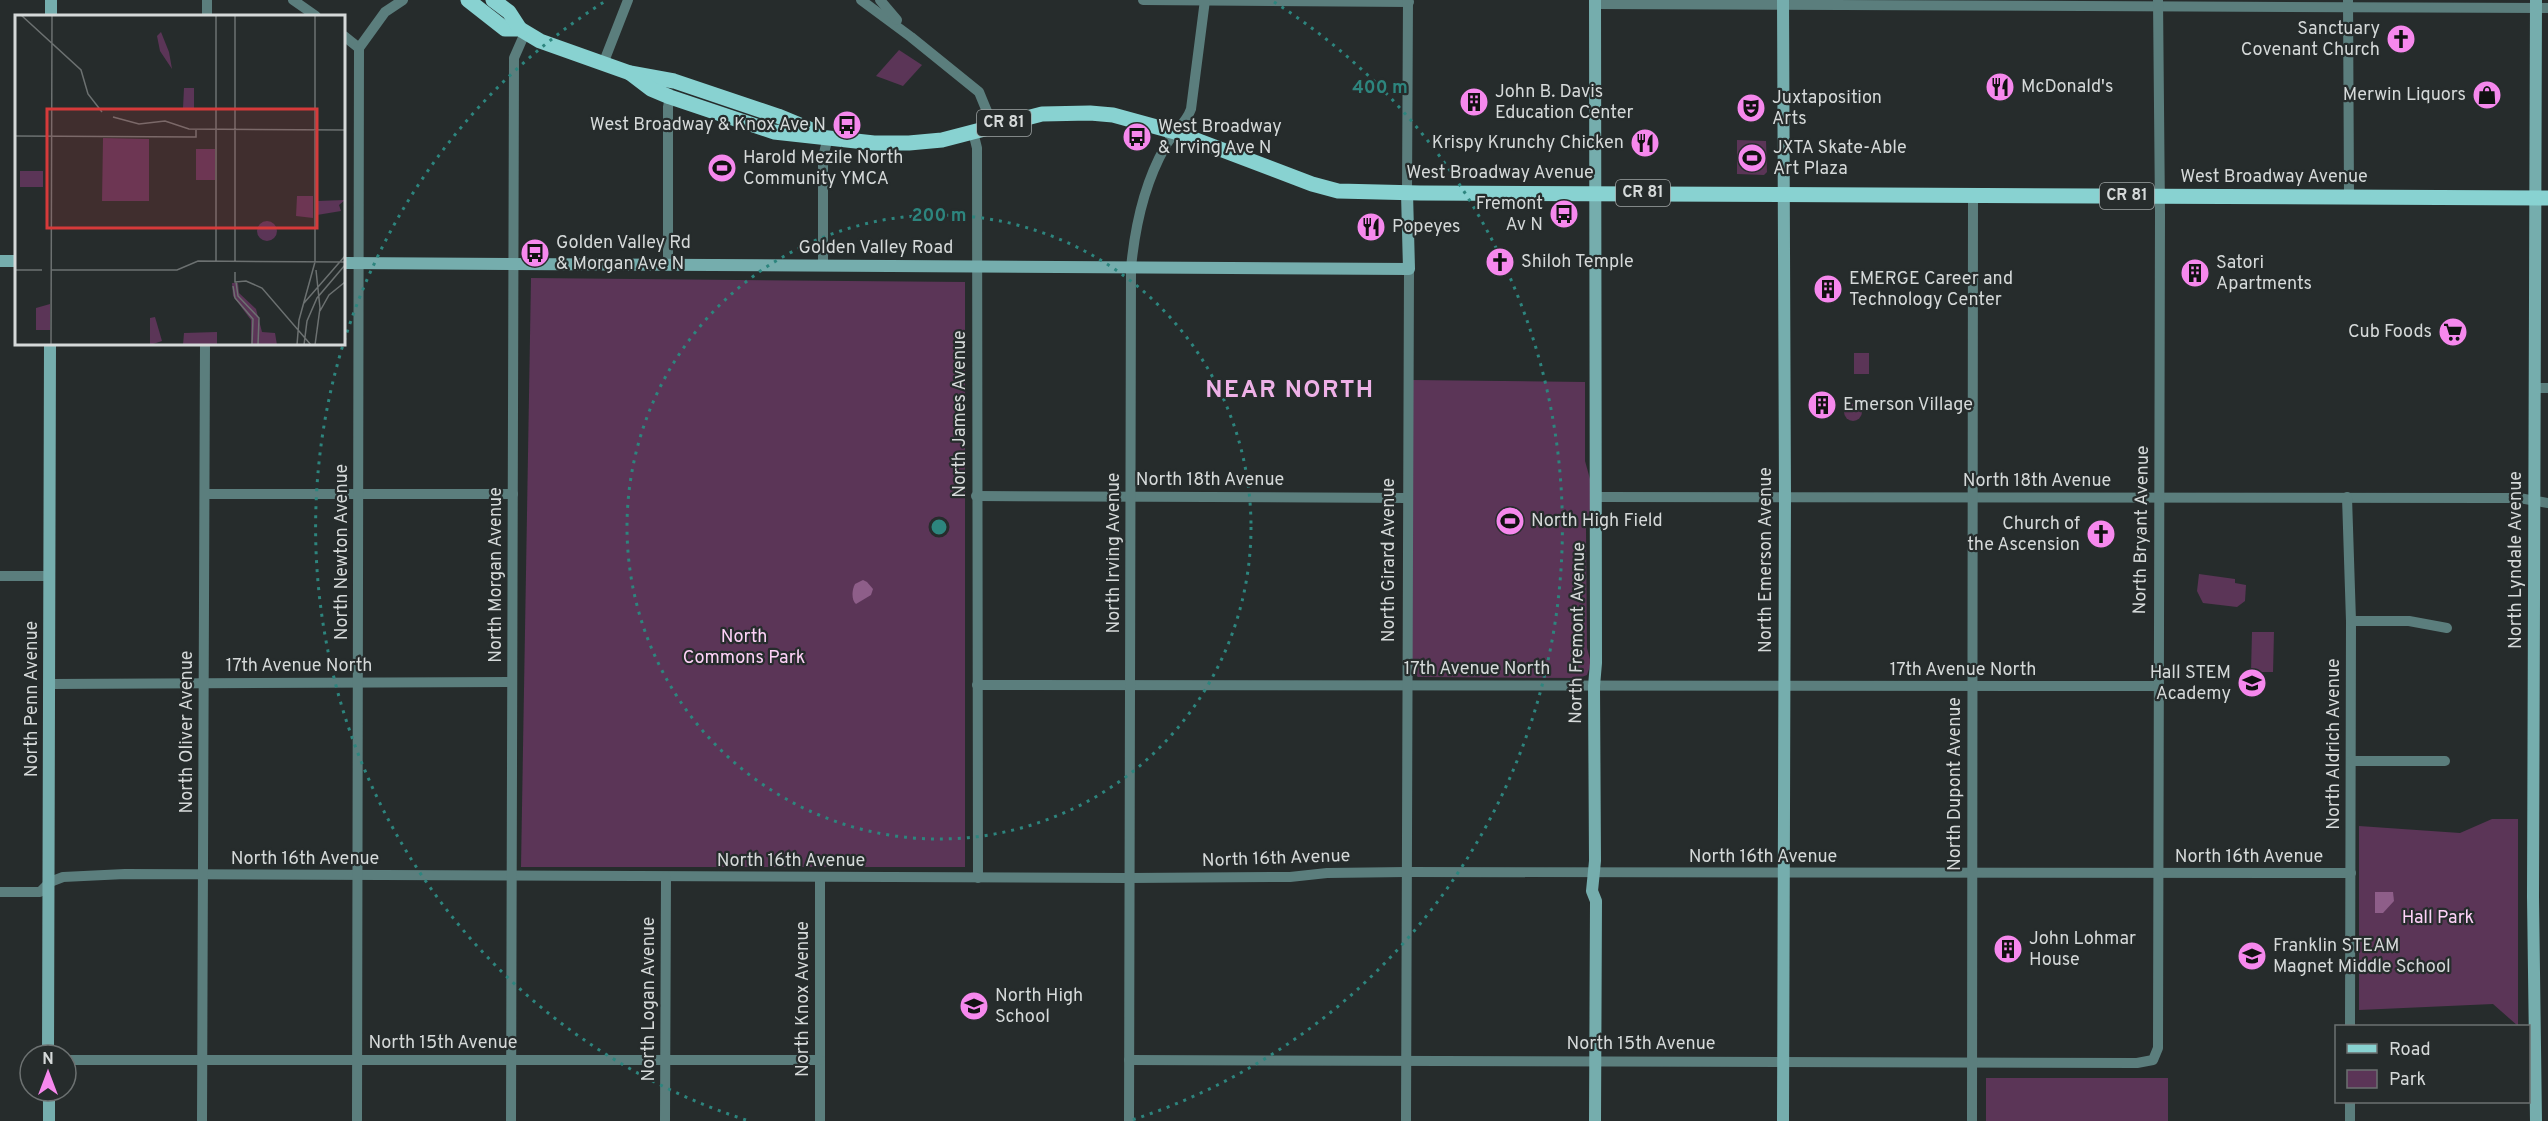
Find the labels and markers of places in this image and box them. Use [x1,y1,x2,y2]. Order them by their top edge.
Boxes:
place label: Sanctuary Covenant Church [2241,18,2380,62]
church icon: Sanctuary Covenant Church [2385,23,2417,55]
restaurant icon: McDonald's [1984,71,2016,103]
place label: McDonald's [2021,76,2113,99]
shop icon: Merwin Liquors [2471,79,2503,111]
place label: John B. Davis Education Center [1495,81,1634,125]
place label: Merwin Liquors [2343,84,2466,107]
building icon: John B. Davis Education Center [1458,86,1490,118]
place label: Juxtaposition Arts [1772,87,1882,131]
theatre icon: Juxtaposition Arts [1735,92,1767,124]
bus stop icon: West Broadway & Knox Ave N [831,109,863,141]
place label: West Broadway & Knox Ave N [590,114,826,137]
place label: West Broadway & Irving Ave N [1158,116,1282,160]
bus stop icon: West Broadway & Irving Ave N [1121,121,1153,153]
restaurant icon: Krispy Krunchy Chicken [1629,127,1661,159]
place label: Krispy Krunchy Chicken [1432,132,1624,155]
place label: JXTA Skate-Able Art Plaza [1773,137,1907,181]
sports icon: JXTA Skate-Able Art Plaza [1736,142,1768,174]
place label: Harold Mezile North Community YMCA [743,147,903,191]
sports icon: Harold Mezile North Community YMCA [706,152,738,184]
place label: Fremont Av N [1476,193,1543,237]
bus stop icon: Fremont Av N [1548,198,1580,230]
restaurant icon: Popeyes [1355,211,1387,243]
place label: Popeyes [1392,216,1461,239]
place label: Golden Valley Rd & Morgan Ave N [556,232,691,276]
bus stop icon: Golden Valley Rd & Morgan Ave N [519,237,551,269]
church icon: Shiloh Temple [1484,246,1516,278]
place label: Shiloh Temple [1521,251,1634,274]
place label: Satori Apartments [2216,252,2312,296]
building icon: Satori Apartments [2179,257,2211,289]
place label: EMERGE Career and Technology Center [1849,268,2013,312]
building icon: EMERGE Career and Technology Center [1812,273,1844,305]
supermarket icon: Cub Foods [2437,316,2469,348]
place label: Cub Foods [2348,321,2432,344]
building icon: Emerson Village [1806,389,1838,421]
place label: Emerson Village [1843,394,1973,417]
sports icon: North High Field [1494,505,1526,537]
place label: North High Field [1531,510,1663,533]
place label: Church of the Ascension [1967,513,2080,557]
centre of rings [929,517,949,537]
church icon: Church of the Ascension [2085,518,2117,550]
place label: Hall STEM Academy [2150,662,2231,706]
school or university icon: Hall STEM Academy [2236,667,2268,699]
place label: John Lohmar House [2029,928,2136,972]
building icon: John Lohmar House [1992,933,2024,965]
place label: Franklin STEAM Magnet Middle School [2273,935,2451,979]
school or university icon: Franklin STEAM Magnet Middle School [2236,940,2268,972]
place label: North High School [995,985,1083,1029]
school or university icon: North High School [958,990,990,1022]

